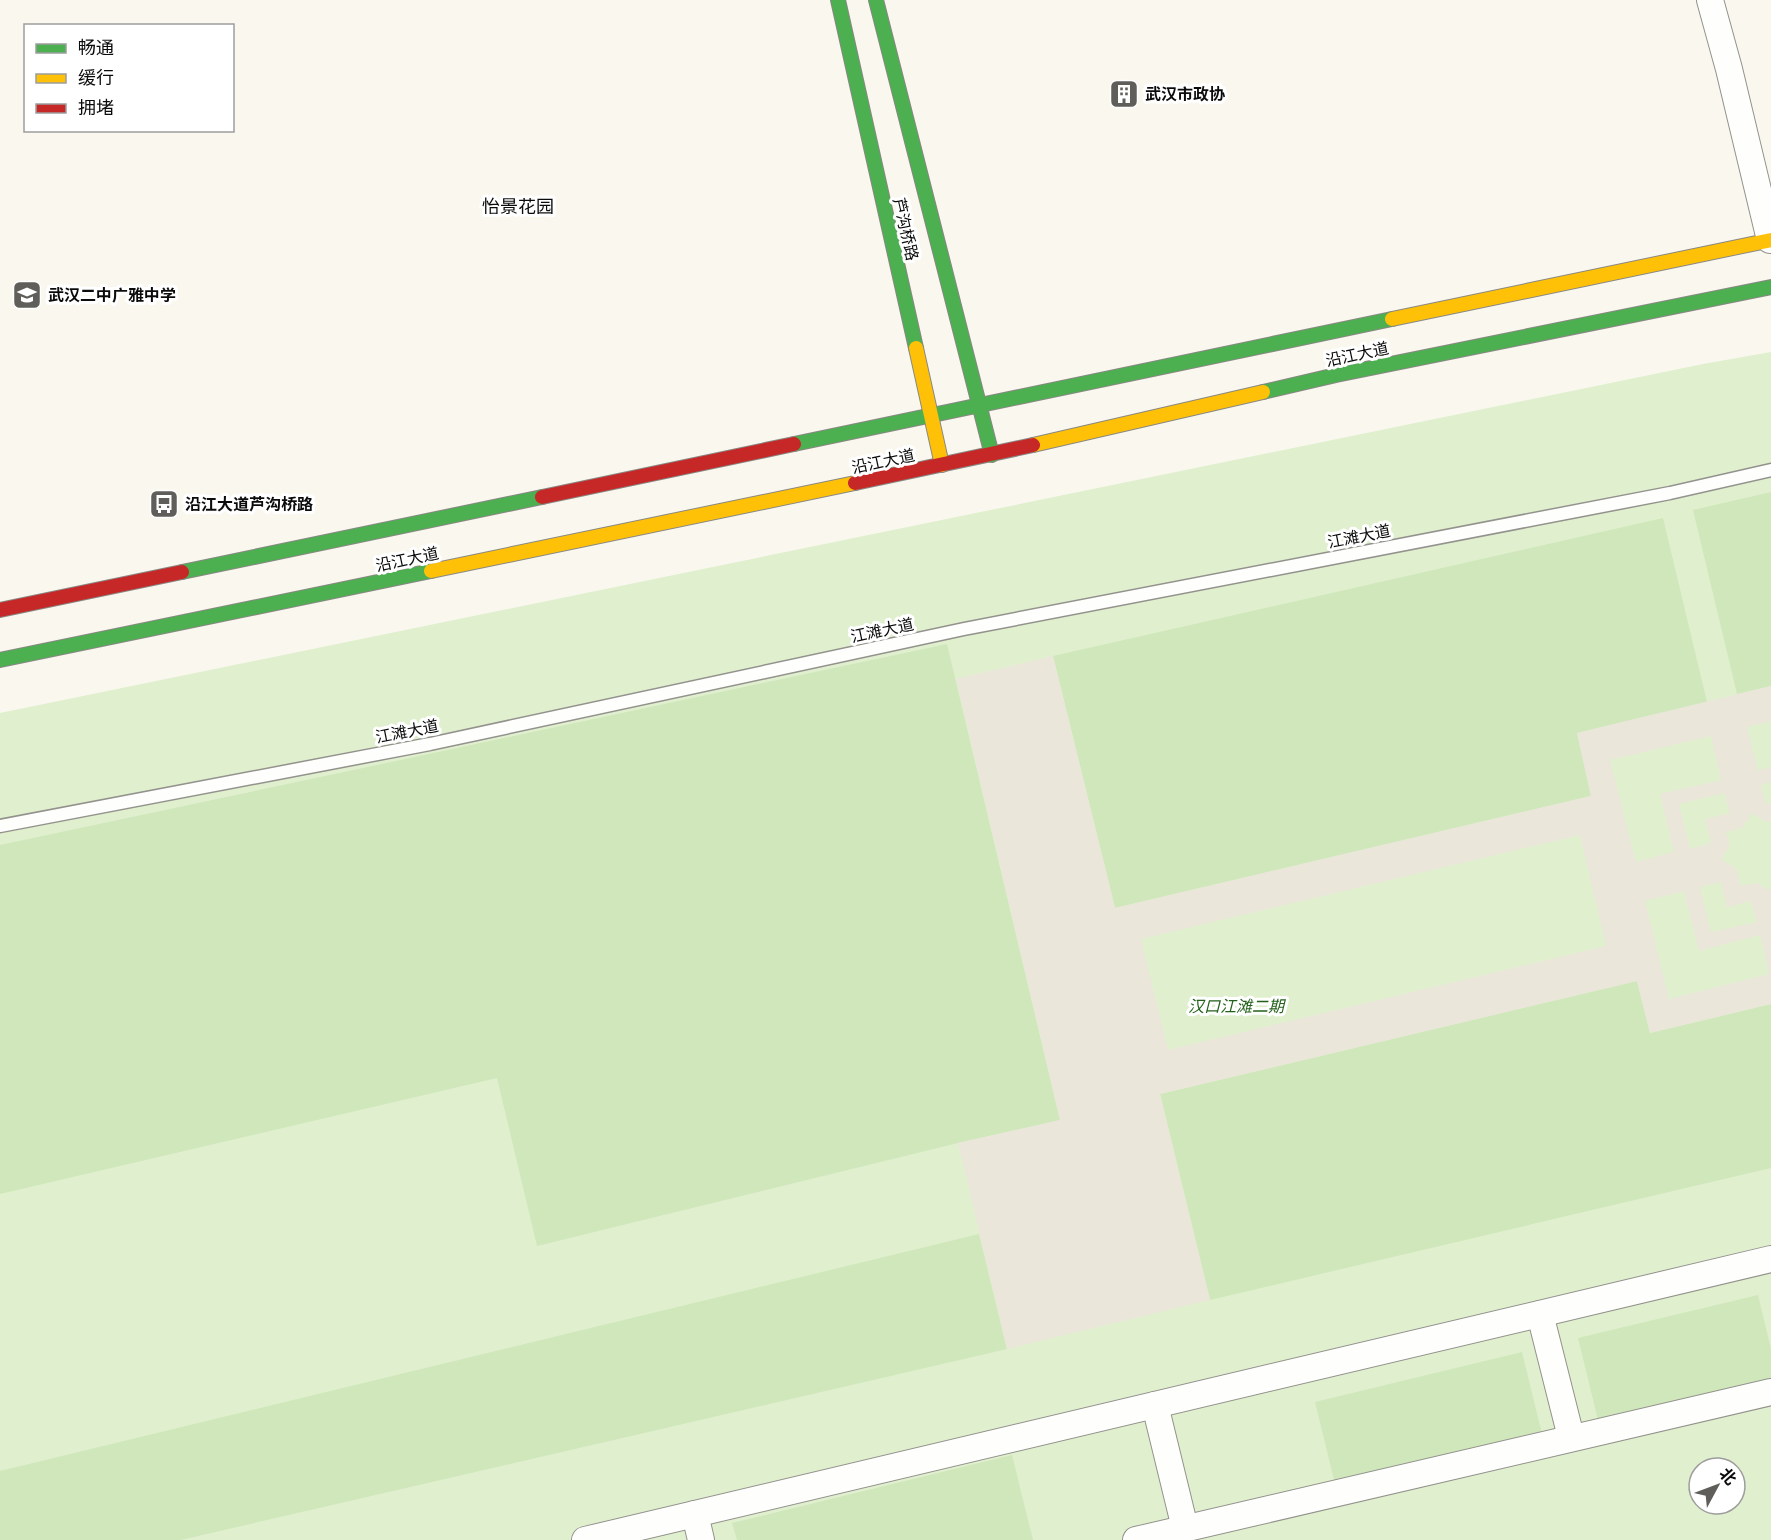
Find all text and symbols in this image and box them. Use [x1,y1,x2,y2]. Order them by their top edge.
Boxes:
legend [24,24,234,132]
text: 畅通 [78,35,114,59]
text: 缓行 [78,65,114,89]
building icon: 武汉市政协 [1108,78,1140,110]
place label: 武汉市政协 [1145,83,1226,105]
text: 拥堵 [78,95,114,119]
district label: 怡景花园 [482,194,554,218]
street label: 芦沟桥路 [888,195,924,263]
school or university icon: 武汉二中广雅中学 [11,279,43,311]
place label: 武汉二中广雅中学 [48,284,176,306]
street label: 沿江大道 [1323,337,1391,371]
street label: 沿江大道 [849,444,917,478]
bus stop icon: 沿江大道芦沟桥路 [148,488,180,520]
place label: 沿江大道芦沟桥路 [185,493,313,515]
street label: 江滩大道 [1325,519,1393,553]
street label: 沿江大道 [373,542,441,576]
street label: 江滩大道 [848,613,916,647]
street label: 江滩大道 [373,714,441,748]
park label: 汉口江滩二期 [1188,995,1286,1017]
north arrow [1687,1456,1747,1516]
text: 北 [1715,1463,1742,1489]

